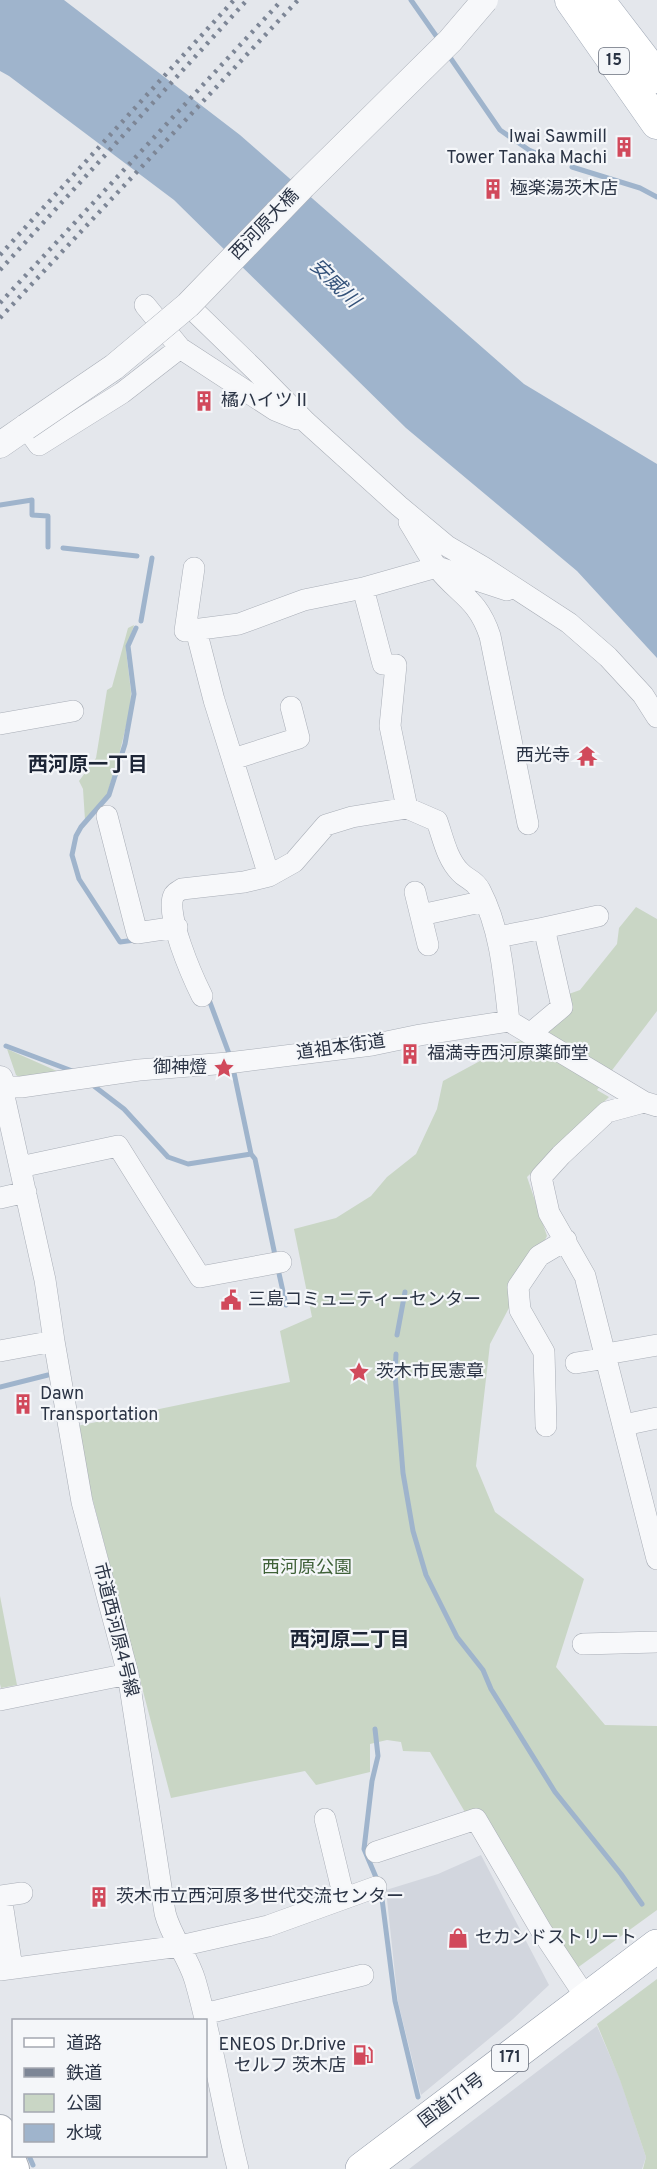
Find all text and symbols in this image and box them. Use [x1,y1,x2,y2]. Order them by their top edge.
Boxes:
road number: 15 [599,48,629,74]
place label: Iwai Sawmill Tower Tanaka Machi [446,126,607,170]
building icon: Iwai Sawmill Tower Tanaka Machi [612,135,636,159]
building icon: 極楽湯茨木店 [481,177,505,201]
place label: 極楽湯茨木店 [510,178,618,201]
street label: 西河原大橋 [225,185,305,265]
water label: 安威川 [303,254,366,316]
building icon: 橘ハイツⅡ [192,389,216,413]
place label: 橘ハイツⅡ [221,390,311,413]
temple icon: 西光寺 [575,744,599,768]
place label: 西光寺 [516,745,570,768]
district label: 西河原一丁目 [28,753,148,779]
street label: 道祖本街道 [295,1030,387,1066]
building icon: 福満寺西河原薬師堂 [398,1042,422,1066]
place label: 福満寺西河原薬師堂 [427,1043,589,1066]
place icon: 御神燈 [212,1056,236,1080]
place label: 御神燈 [153,1057,207,1080]
public building icon: 三島コミュニティーセンター [219,1288,243,1312]
place label: 三島コミュニティーセンター [248,1289,481,1312]
place icon: 茨木市民憲章 [347,1360,371,1384]
place label: 茨木市民憲章 [376,1361,484,1384]
place label: Dawn Transportation [40,1383,158,1427]
building icon: Dawn Transportation [11,1392,35,1416]
park label: 西河原公園 [262,1557,352,1580]
street label: 市道西河原4号線 [87,1561,143,1699]
district label: 西河原二丁目 [290,1628,410,1654]
building icon: 茨木市立西河原多世代交流センター [87,1885,111,1909]
place label: 茨木市立西河原多世代交流センター [116,1886,404,1909]
shop icon: セカンドストリート [446,1926,470,1950]
place label: セカンドストリート [475,1927,637,1950]
legend [12,2019,207,2157]
text: 道路 [66,2033,102,2056]
place label: ENEOS Dr.Drive セルフ 茨木店 [219,2034,346,2078]
fuel station icon: ENEOS Dr.Drive セルフ 茨木店 [351,2043,375,2067]
road number: 171 [492,2045,528,2071]
text: 鉄道 [66,2063,102,2086]
street label: 国道171号 [414,2069,490,2133]
text: 公園 [66,2093,102,2116]
text: 水域 [66,2123,102,2146]

